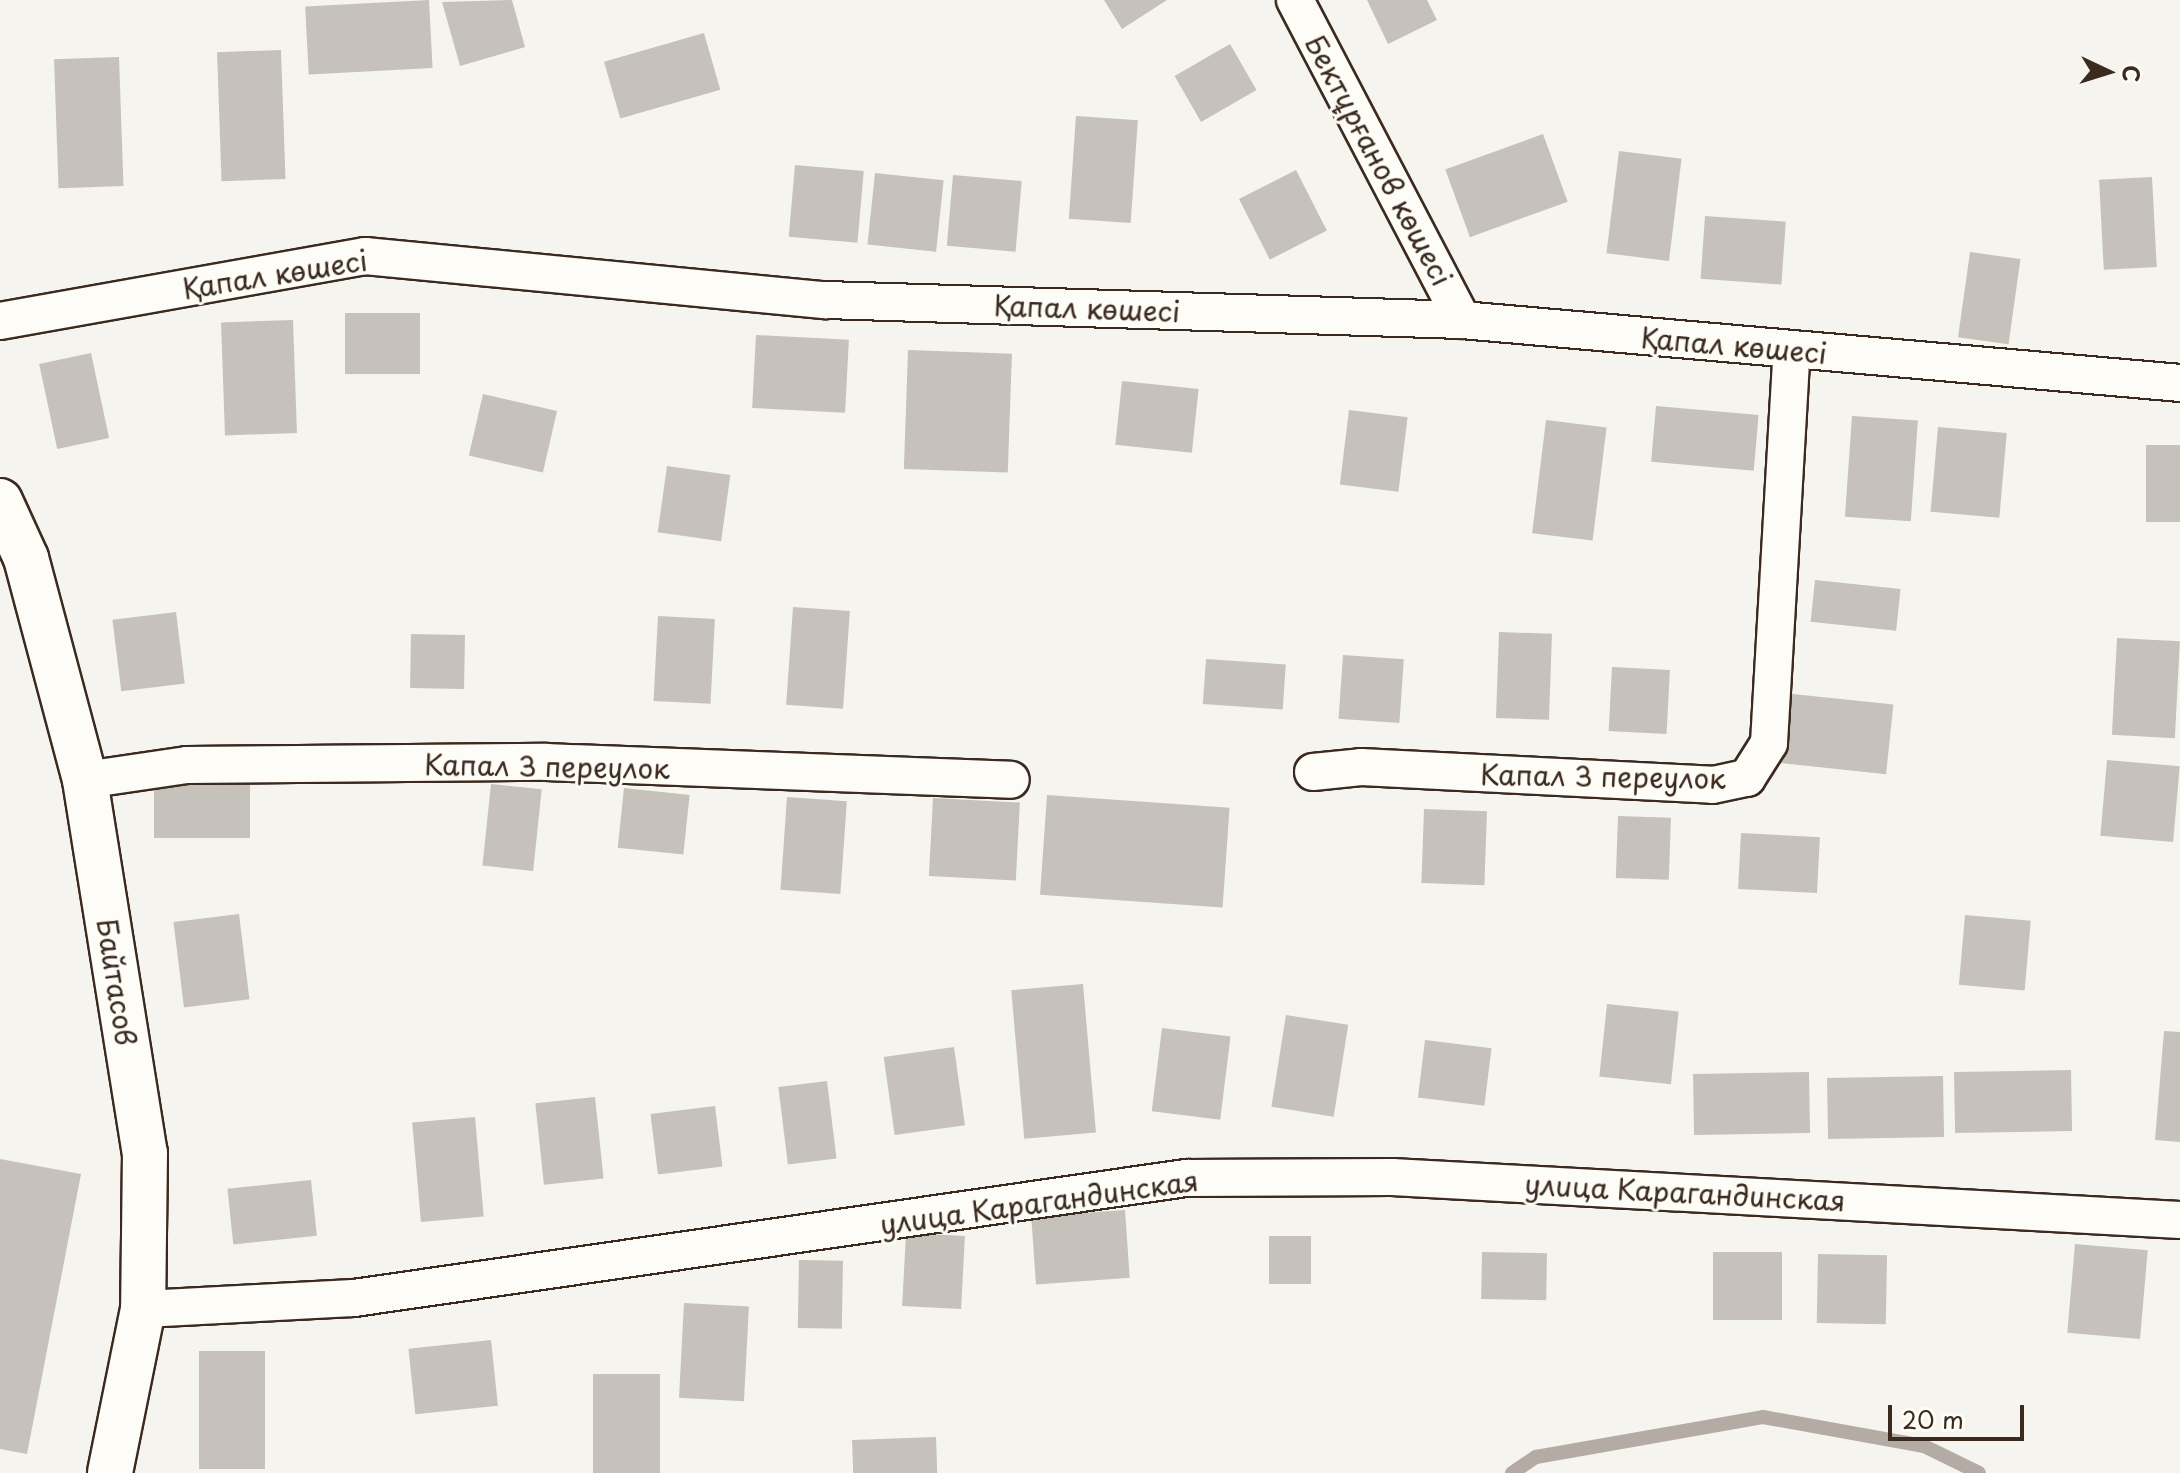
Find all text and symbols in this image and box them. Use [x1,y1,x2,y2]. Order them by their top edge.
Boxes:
street label: Бектұрғанов көшесі [1299,29,1459,291]
north arrow [2068,32,2148,112]
text: С [2115,64,2149,83]
street label: Қапал көшесі [181,243,369,305]
street label: Қапал көшесі [993,288,1181,328]
street label: Қапал көшесі [1640,320,1828,370]
street label: Капал 3 переулок [423,747,671,785]
street label: Капал 3 переулок [1479,757,1727,795]
street label: Байтасов [90,916,144,1048]
street label: улица Карагандинская [877,1163,1201,1241]
street label: улица Карагандинская [1523,1167,1847,1217]
scale bar [1892,1389,2028,1439]
text: 20 m [1902,1401,1964,1437]

